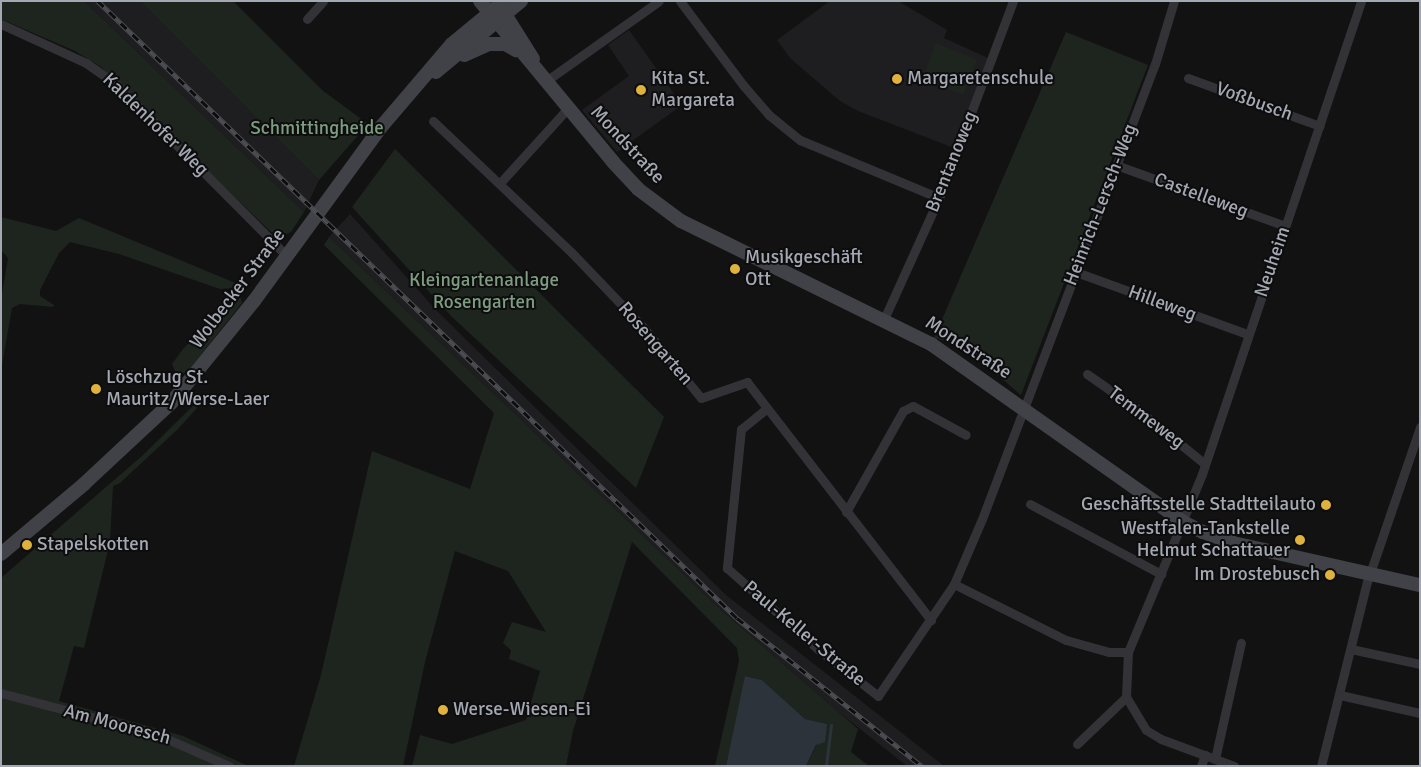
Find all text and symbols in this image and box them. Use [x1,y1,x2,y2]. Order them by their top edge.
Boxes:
place label: Kita St. Margareta [651,68,735,112]
place label: Margaretenschule [907,68,1054,90]
street label: Kaldenhofer Weg [97,69,213,181]
marker: Margaretenschule [891,73,903,85]
street label: Voßbusch [1213,78,1295,126]
marker: Kita St. Margareta [635,84,647,96]
street label: Mondstraße [585,101,669,189]
street label: Brentanoweg [921,108,983,216]
park label: Schmittingheide [250,118,384,140]
street label: Heinrich-Lersch-Weg [1060,121,1142,289]
street label: Castelleweg [1151,168,1251,224]
street label: Neuheim [1250,224,1296,300]
street label: Wolbecker Straße [185,225,291,353]
place label: Musikgeschäft Ott [745,247,863,291]
marker: Musikgeschäft Ott [729,263,741,275]
park label: Kleingartenanlage Rosengarten [409,270,559,314]
street label: Hilleweg [1125,281,1199,327]
street label: Rosengarten [613,298,697,390]
street label: Mondstraße [920,312,1016,384]
place label: Löschzug St. Mauritz/Werse-Laer [106,367,269,411]
street label: Temmeweg [1103,382,1189,454]
marker: Löschzug St. Mauritz/Werse-Laer [90,383,102,395]
place label: Geschäftsstelle Stadtteilauto [1081,494,1316,516]
marker: Geschäftsstelle Stadtteilauto [1320,499,1332,511]
place label: Westfalen-Tankstelle Helmut Schattauer [1121,518,1290,562]
place label: Stapelskotten [37,534,149,556]
marker: Westfalen-Tankstelle Helmut Schattauer [1294,534,1306,546]
marker: Stapelskotten [21,539,33,551]
place label: Im Drostebusch [1194,564,1320,586]
marker: Im Drostebusch [1324,569,1336,581]
street label: Paul-Keller-Straße [738,576,870,692]
place label: Werse-Wiesen-Ei [453,699,591,721]
street label: Am Mooresch [61,700,173,750]
marker: Werse-Wiesen-Ei [437,704,449,716]

